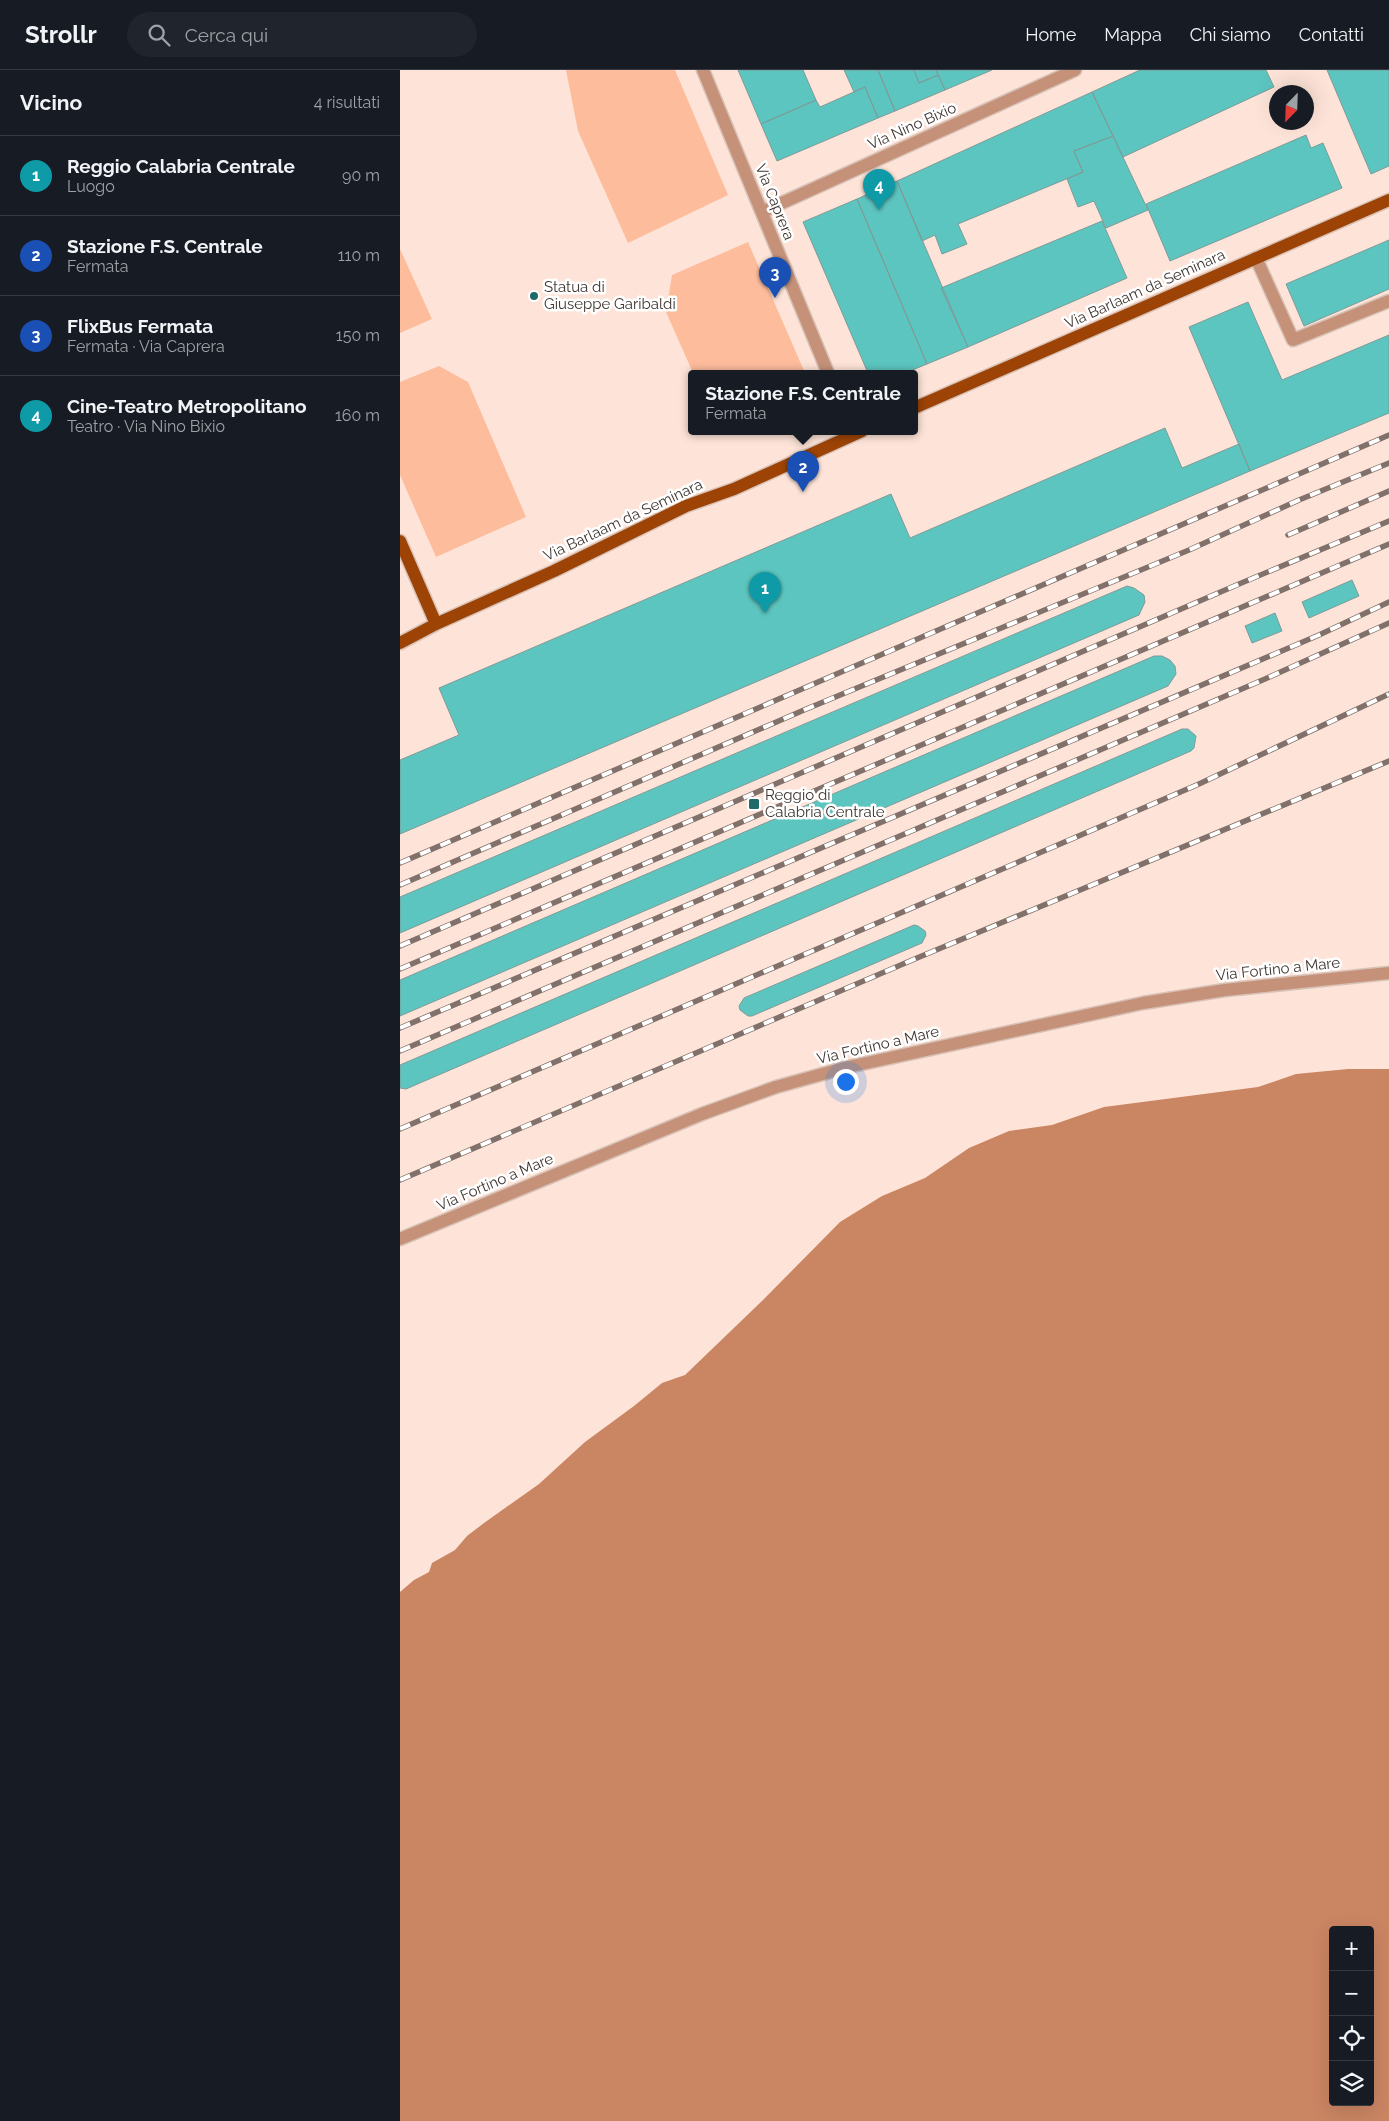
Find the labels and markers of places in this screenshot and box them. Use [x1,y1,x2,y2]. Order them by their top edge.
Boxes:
pin: 4 [863,169,895,210]
pin: 3 [759,257,791,298]
place label: Statua di Giuseppe Garibaldi [544,278,676,313]
marker: Statua di Giuseppe Garibaldi [528,290,540,302]
pin: 2 [787,451,819,492]
pin: 1 [749,572,781,613]
place label: Reggio di Calabria Centrale [765,786,885,821]
marker: Reggio di Calabria Centrale [747,797,761,811]

